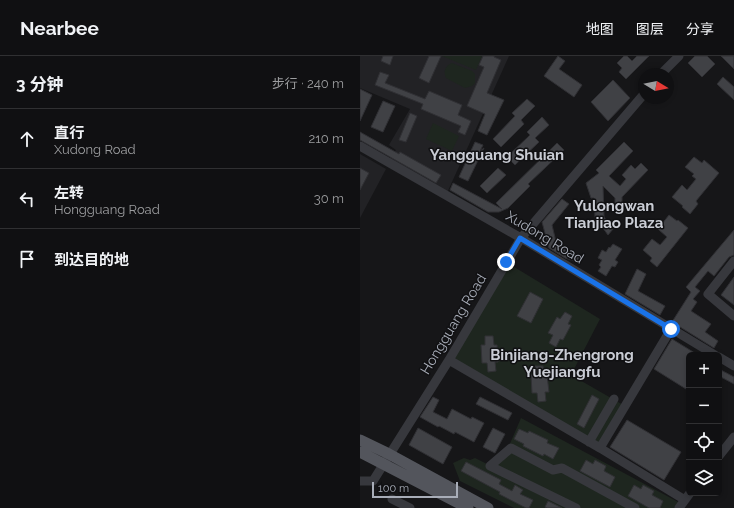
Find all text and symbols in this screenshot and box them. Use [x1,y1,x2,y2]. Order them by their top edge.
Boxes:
text: Nearbee [20,17,99,39]
text: 地图 [586,21,614,37]
text: 图层 [636,21,664,37]
text: 分享 [686,21,714,37]
north arrow [638,68,674,104]
text: 3 分钟 [16,74,64,94]
text: 步行 · 240 m [272,76,344,91]
text: 直行 [54,124,84,142]
icon: ahead [16,128,38,150]
text: 210 m [308,131,344,146]
text: Xudong Road [54,142,136,157]
district label: Yangguang Shuian [430,146,564,164]
text: 左转 [54,184,84,202]
icon: left [16,188,38,210]
text: 30 m [314,191,344,206]
district label: Yulongwan Tianjiao Plaza [565,197,664,232]
text: Hongguang Road [54,202,160,217]
street label: Xudong Road [503,208,587,266]
icon: arrive [16,248,38,270]
text: 到达目的地 [54,251,129,269]
route end [497,253,515,271]
street label: Hongguang Road [417,271,489,377]
route start [662,320,680,338]
district label: Binjiang-Zhengrong Yuejiangfu [490,346,634,381]
map controls [686,352,722,496]
button: + [686,352,722,388]
button: − [686,388,722,424]
button: locate [686,424,722,460]
button: layers [686,460,722,496]
scale bar [372,480,458,499]
text: 100 m [378,482,409,495]

